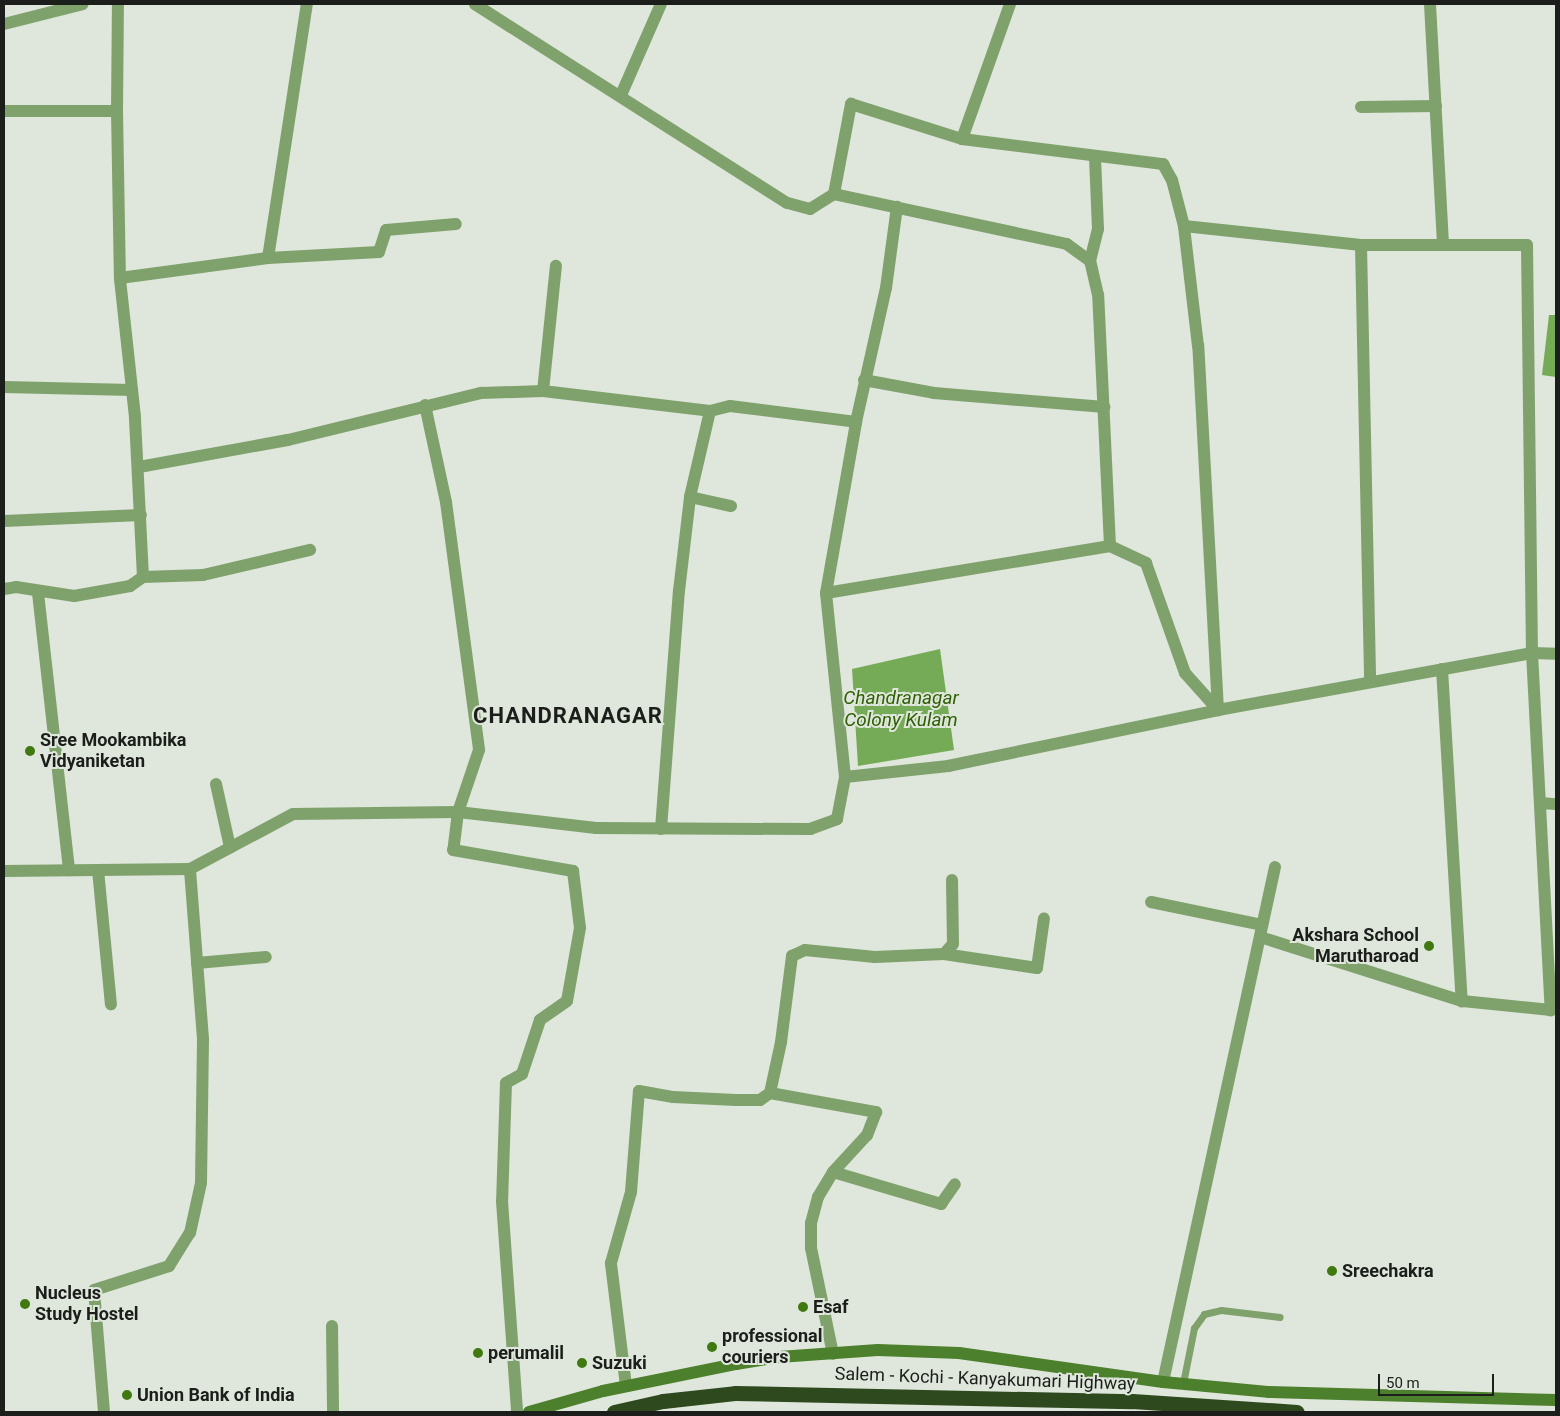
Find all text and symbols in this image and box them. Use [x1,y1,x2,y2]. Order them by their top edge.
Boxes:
water label: Chandranagar Colony Kulam [843,687,959,731]
district label: CHANDRANAGAR [472,703,664,729]
place label: Sree Mookambika Vidyaniketan [40,730,186,772]
marker: Sree Mookambika Vidyaniketan [24,745,36,757]
place label: Akshara School Marutharoad [1292,925,1419,968]
marker: Akshara School Marutharoad [1423,940,1435,952]
place label: Sreechakra [1342,1260,1434,1282]
marker: Sreechakra [1326,1265,1338,1277]
place label: Nucleus Study Hostel [35,1283,139,1326]
place label: Esaf [813,1296,848,1318]
marker: Nucleus Study Hostel [19,1298,31,1310]
marker: Esaf [797,1301,809,1313]
place label: professional couriers [722,1326,822,1368]
marker: professional couriers [706,1341,718,1353]
place label: perumalil [488,1342,564,1364]
marker: perumalil [472,1347,484,1359]
place label: Suzuki [592,1352,647,1374]
marker: Suzuki [576,1357,588,1369]
street label: Salem - Kochi - Kanyakumari Highway [834,1363,1136,1395]
scale bar [1380,1364,1496,1396]
text: 50 m [1386,1374,1420,1392]
place label: Union Bank of India [137,1384,295,1406]
marker: Union Bank of India [121,1389,133,1401]

